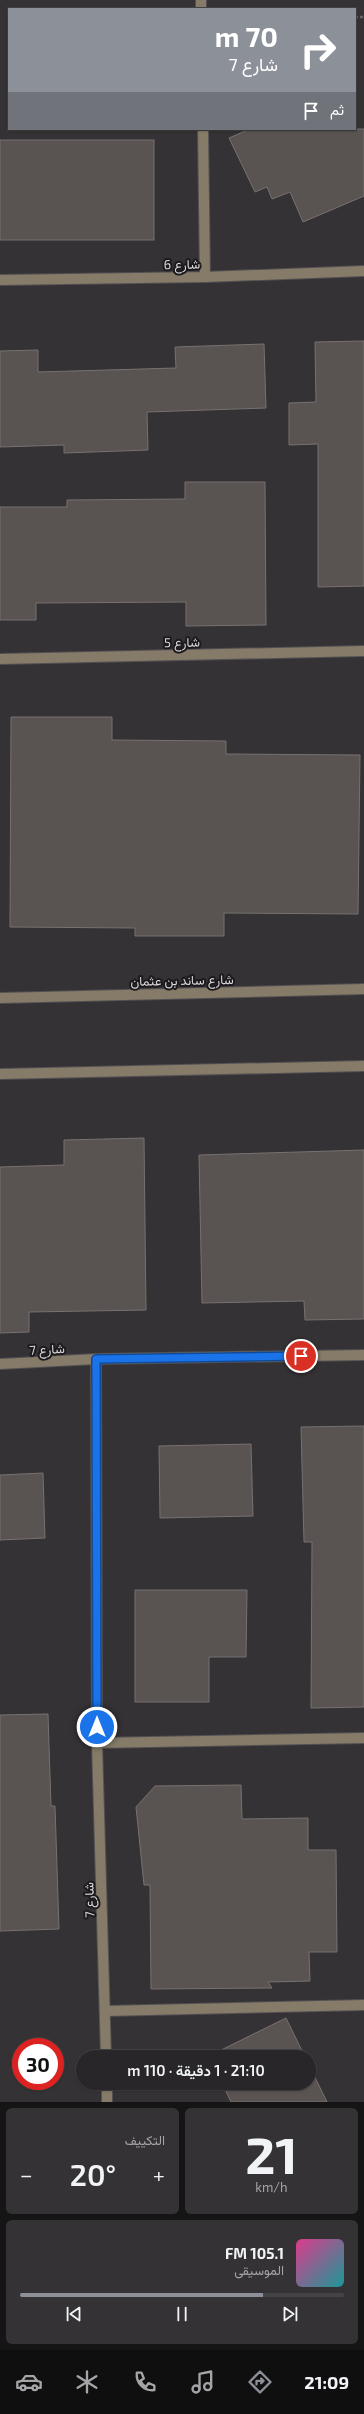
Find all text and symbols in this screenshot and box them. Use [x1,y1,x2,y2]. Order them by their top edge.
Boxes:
text: 70 m [215,19,278,53]
icon: right [292,24,344,76]
text: شارع 7 [229,53,278,75]
icon: arrive [300,100,322,122]
text: ثم [330,100,344,118]
street label: شارع 6 [164,256,200,274]
street label: شارع 5 [164,634,200,652]
street label: شارع ساند بن عثمان [130,971,234,991]
pin [284,1339,318,1373]
street label: شارع 7 [29,1340,65,1360]
icon: arrive [290,1345,312,1367]
position arrow [76,1706,118,1748]
street label: شارع 7 [80,1882,100,1918]
speed limit sign: 30 [12,2038,64,2090]
text: 21:10 · 1 دقيقة · 110 m [127,2061,265,2079]
text: 21 [245,2122,298,2184]
text: التكييف [125,2132,165,2148]
text: 20° [70,2156,116,2192]
text: − [20,2161,33,2187]
text: + [153,2161,165,2187]
text: km/h [255,2179,288,2195]
text: 105.1 FM [225,2244,284,2262]
text: الموسيقى [234,2262,284,2278]
icon: previous [63,2303,85,2325]
icon: pause [171,2303,193,2325]
icon: next [279,2303,301,2325]
icon: car [15,2368,43,2396]
icon: climate [73,2368,101,2396]
icon: phone [131,2368,159,2396]
icon: music [189,2368,217,2396]
icon: directions [246,2368,274,2396]
text: 21:09 [304,2371,349,2393]

